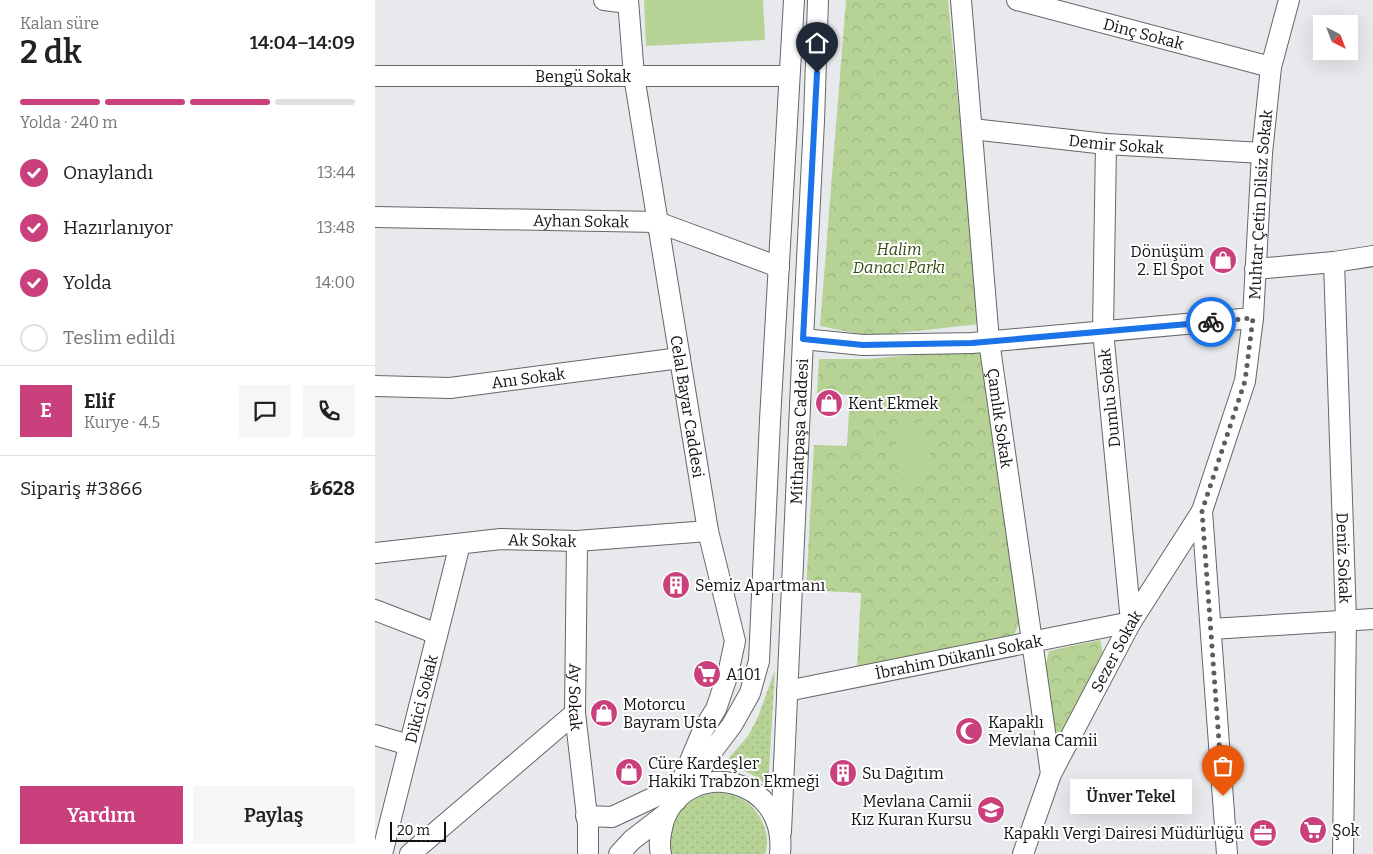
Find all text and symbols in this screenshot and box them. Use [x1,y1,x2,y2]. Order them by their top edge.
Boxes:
text: Kalan süre [20,14,99,33]
street label: Dinç Sokak [1101,14,1186,54]
north arrow [1313,15,1357,60]
map controls [1313,15,1358,60]
pin [796,22,838,73]
icon: home [803,29,831,57]
text: 14:04–14:09 [250,31,355,54]
text: 2 dk [20,33,82,71]
street label: Bengü Sokak [535,67,631,86]
street label: Muhtar Çetin Dilsiz Sokak [1245,109,1276,300]
text: Yolda · 240 m [20,113,117,132]
street label: Demir Sokak [1068,131,1164,157]
icon: check [20,159,48,187]
text: Onaylandı [63,161,153,184]
text: 13:44 [317,163,355,182]
street label: Ayhan Sokak [533,211,629,232]
icon: check [20,214,48,242]
text: Hazırlanıyor [63,216,173,239]
text: 13:48 [317,218,355,237]
park label: Halim Danacı Parkı [853,240,945,277]
place label: Dönüşüm 2. El Spot [1130,242,1204,279]
shop icon: Dönüşüm 2. El Spot [1208,245,1238,275]
icon: check [20,269,48,297]
text: Yolda [63,271,112,294]
text: 14:00 [315,273,355,292]
courier [1186,297,1236,347]
icon: bike [1197,308,1225,336]
text: Teslim edildi [63,326,175,349]
street label: Celal Bayar Caddesi [666,334,708,479]
street label: Dumlu Sokak [1095,348,1124,448]
street label: Mithatpaşa Caddesi [787,358,812,505]
street label: Anı Sokak [490,364,566,393]
street label: Çamlık Sokak [983,367,1016,469]
button: chat [239,385,291,437]
button: phone [303,385,355,437]
shop icon: Kent Ekmek [814,388,844,418]
text: Elif [84,390,115,413]
place label: Kent Ekmek [848,394,938,413]
text: E [40,399,52,422]
text: Kurye · 4.5 [84,413,160,432]
text: Sipariş #3866 [20,477,142,500]
text: ₺628 [309,477,355,500]
street label: Deniz Sokak [1332,512,1354,604]
street label: Ak Sokak [508,530,577,551]
building icon: Semiz Apartmanı [661,570,691,600]
place label: Semiz Apartmanı [695,576,825,595]
street label: Sezer Sokak [1087,607,1146,695]
street label: İbrahim Dükanlı Sokak [874,631,1044,683]
street label: Dikici Sokak [401,653,442,745]
supermarket icon: A101 [692,659,722,689]
street label: Ay Sokak [565,663,586,732]
place label: A101 [726,665,761,684]
place label: Motorcu Bayram Usta [623,695,717,732]
shop icon: Motorcu Bayram Usta [589,698,619,728]
place label: Kapaklı Mevlana Camii [988,713,1098,750]
mosque icon: Kapaklı Mevlana Camii [954,716,984,746]
pin [1202,745,1244,796]
icon: bag [1209,752,1237,780]
place label: Cüre Kardeşler Hakiki Trabzon Ekmeği [648,754,820,791]
shop icon: Cüre Kardeşler Hakiki Trabzon Ekmeği [614,757,644,787]
building icon: Su Dağıtım [828,758,858,788]
place label: Su Dağıtım [862,764,944,783]
callout: Ünver Tekel [1071,778,1193,814]
button: Yardım [20,786,183,844]
button: Paylaş [193,786,355,844]
text: Ünver Tekel [1086,787,1176,806]
place label: Mevlana Camii Kız Kuran Kursu [851,792,972,829]
school or university icon: Mevlana Camii Kız Kuran Kursu [976,795,1006,825]
supermarket icon: Şok [1298,815,1328,845]
office icon: Kapaklı Vergi Dairesi Müdürlüğü [1248,818,1278,848]
scale bar [390,819,446,842]
place label: Şok [1332,821,1360,840]
text: 20 m [397,822,430,839]
place label: Kapaklı Vergi Dairesi Müdürlüğü [1003,824,1244,843]

